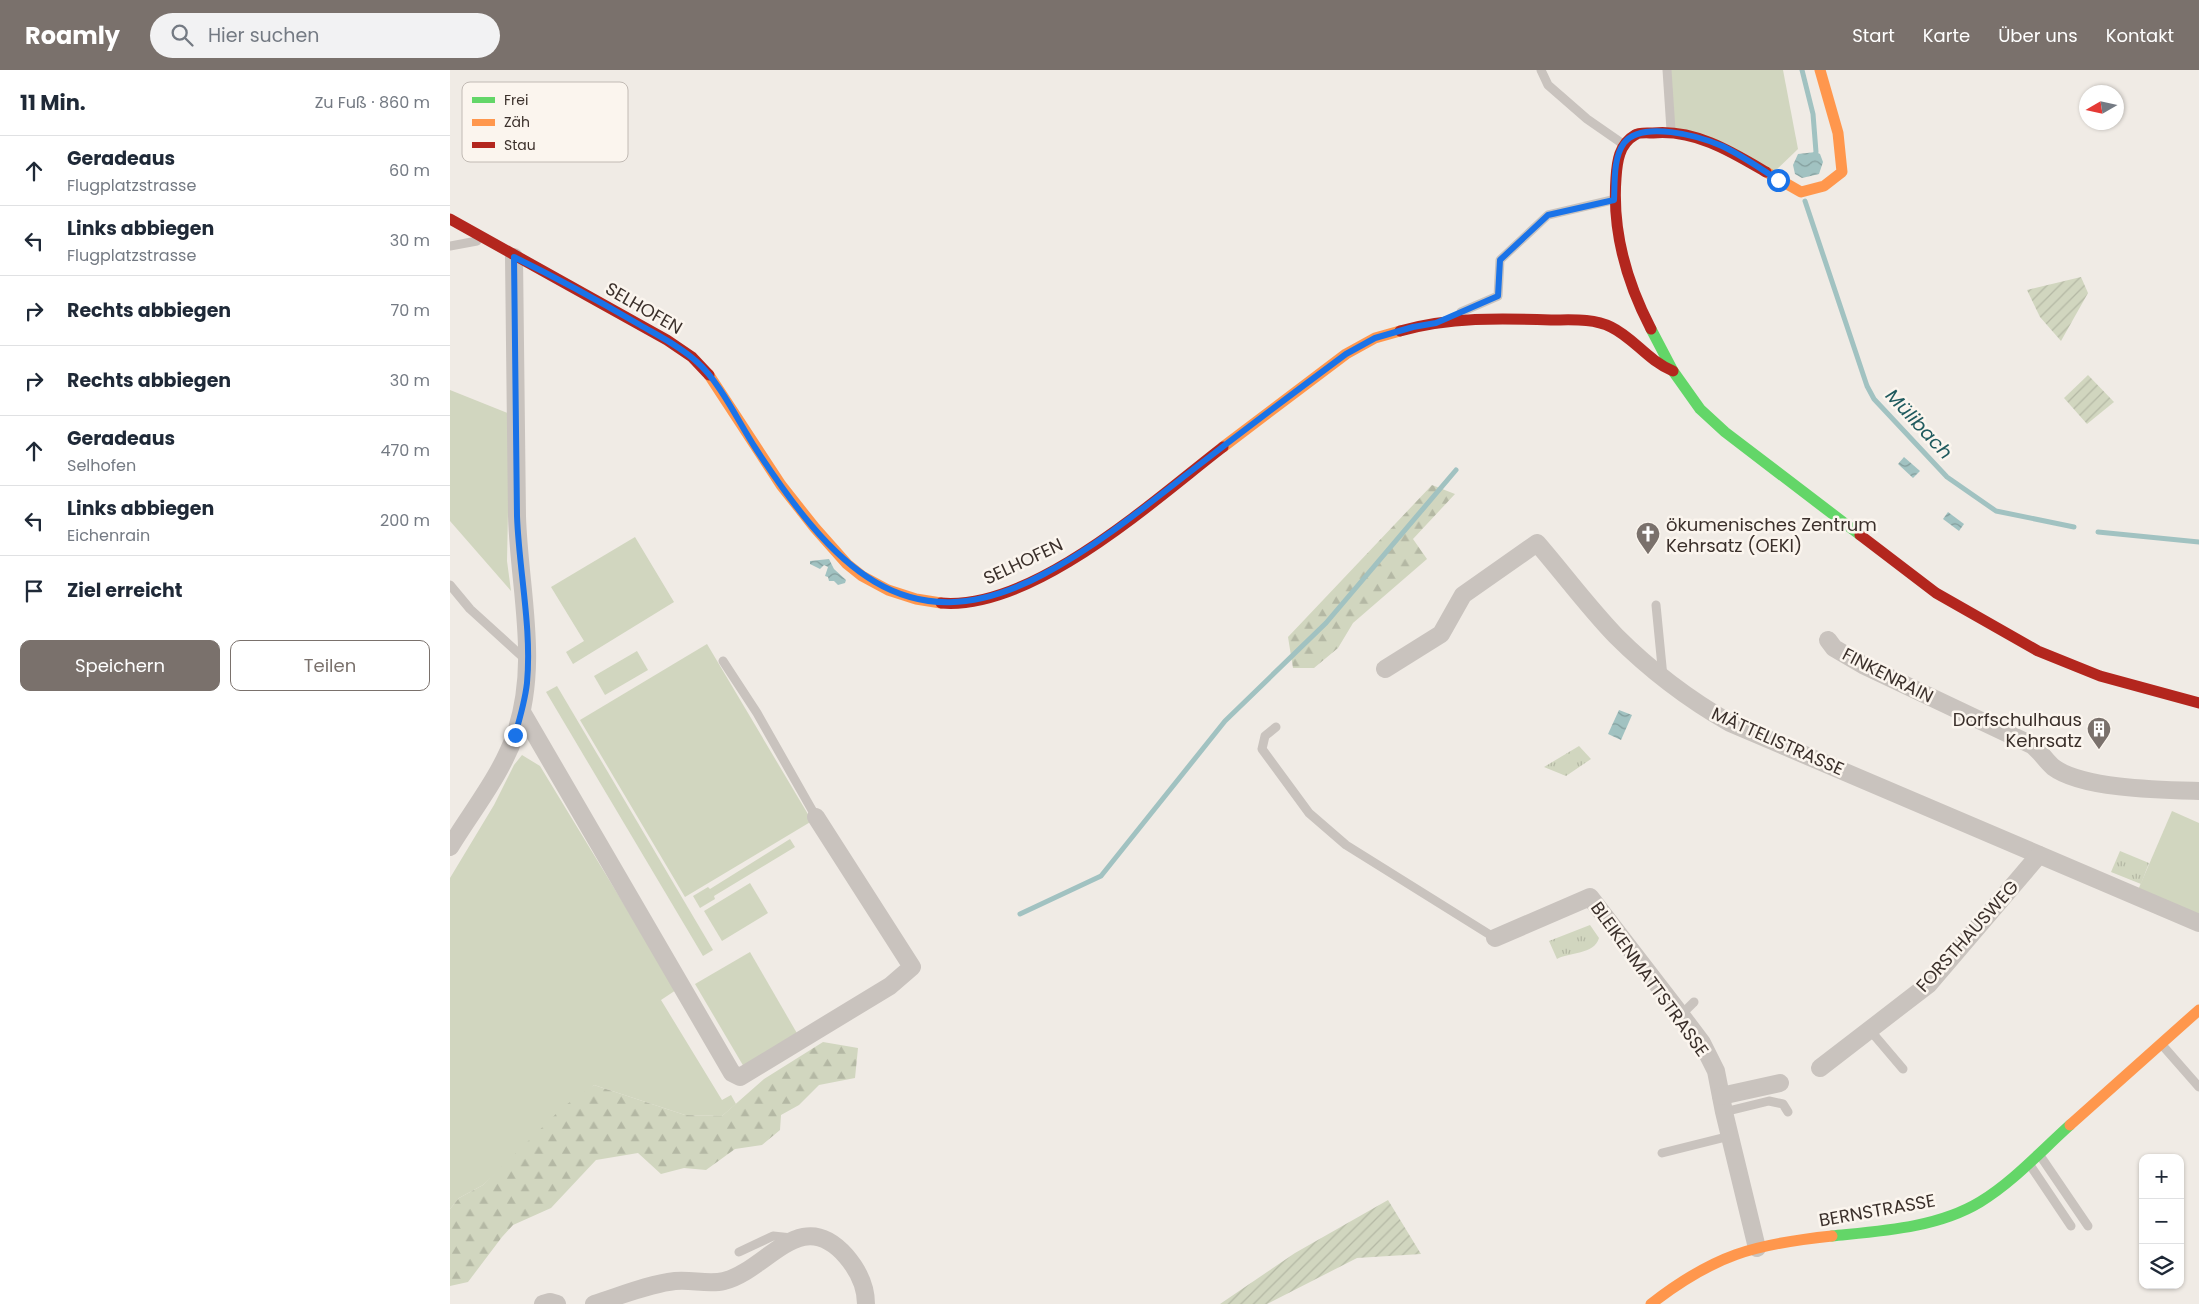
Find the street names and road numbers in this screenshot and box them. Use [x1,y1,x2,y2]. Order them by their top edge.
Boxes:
street label: SELHOFEN [601,276,687,340]
street label: SELHOFEN [979,532,1067,590]
street label: FINKENRAIN [1838,641,1938,709]
street label: MÄTTELISTRASSE [1708,701,1848,781]
street label: FORSTHAUSWEG [1910,875,2024,997]
street label: BLEIKENMATTSTRASSE [1585,896,1715,1062]
street label: BERNSTRASSE [1817,1187,1937,1233]

